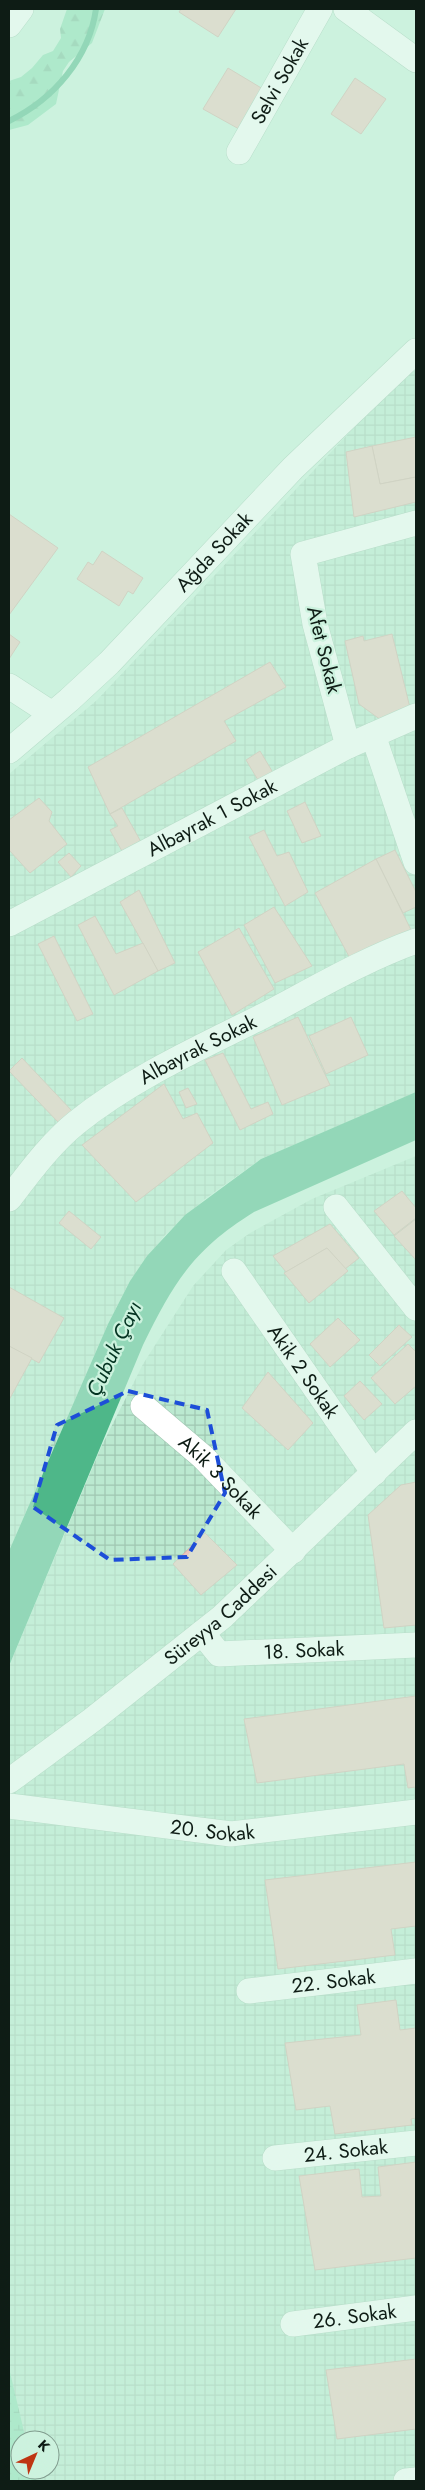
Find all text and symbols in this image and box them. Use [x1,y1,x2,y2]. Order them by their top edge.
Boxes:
street label: Selvi Sokak [243,32,316,129]
street label: Ağda Sokak [169,505,259,598]
street label: Afet Sokak [299,603,349,697]
street label: Albayrak 1 Sokak [142,771,282,864]
street label: Albayrak Sokak [134,1007,261,1092]
water label: Çubuk Çayı [79,1296,149,1402]
street label: Akik 2 Sokak [261,1318,346,1424]
street label: Akik 3 Sokak [172,1428,269,1525]
street label: Süreyya Caddesi [158,1558,283,1672]
street label: 18. Sokak [263,1634,345,1666]
street label: 20. Sokak [169,1812,256,1849]
street label: 22. Sokak [290,1961,377,2000]
street label: 24. Sokak [302,2132,389,2169]
street label: 26. Sokak [311,2296,398,2336]
north arrow [10,2430,60,2480]
text: K [34,2435,55,2456]

